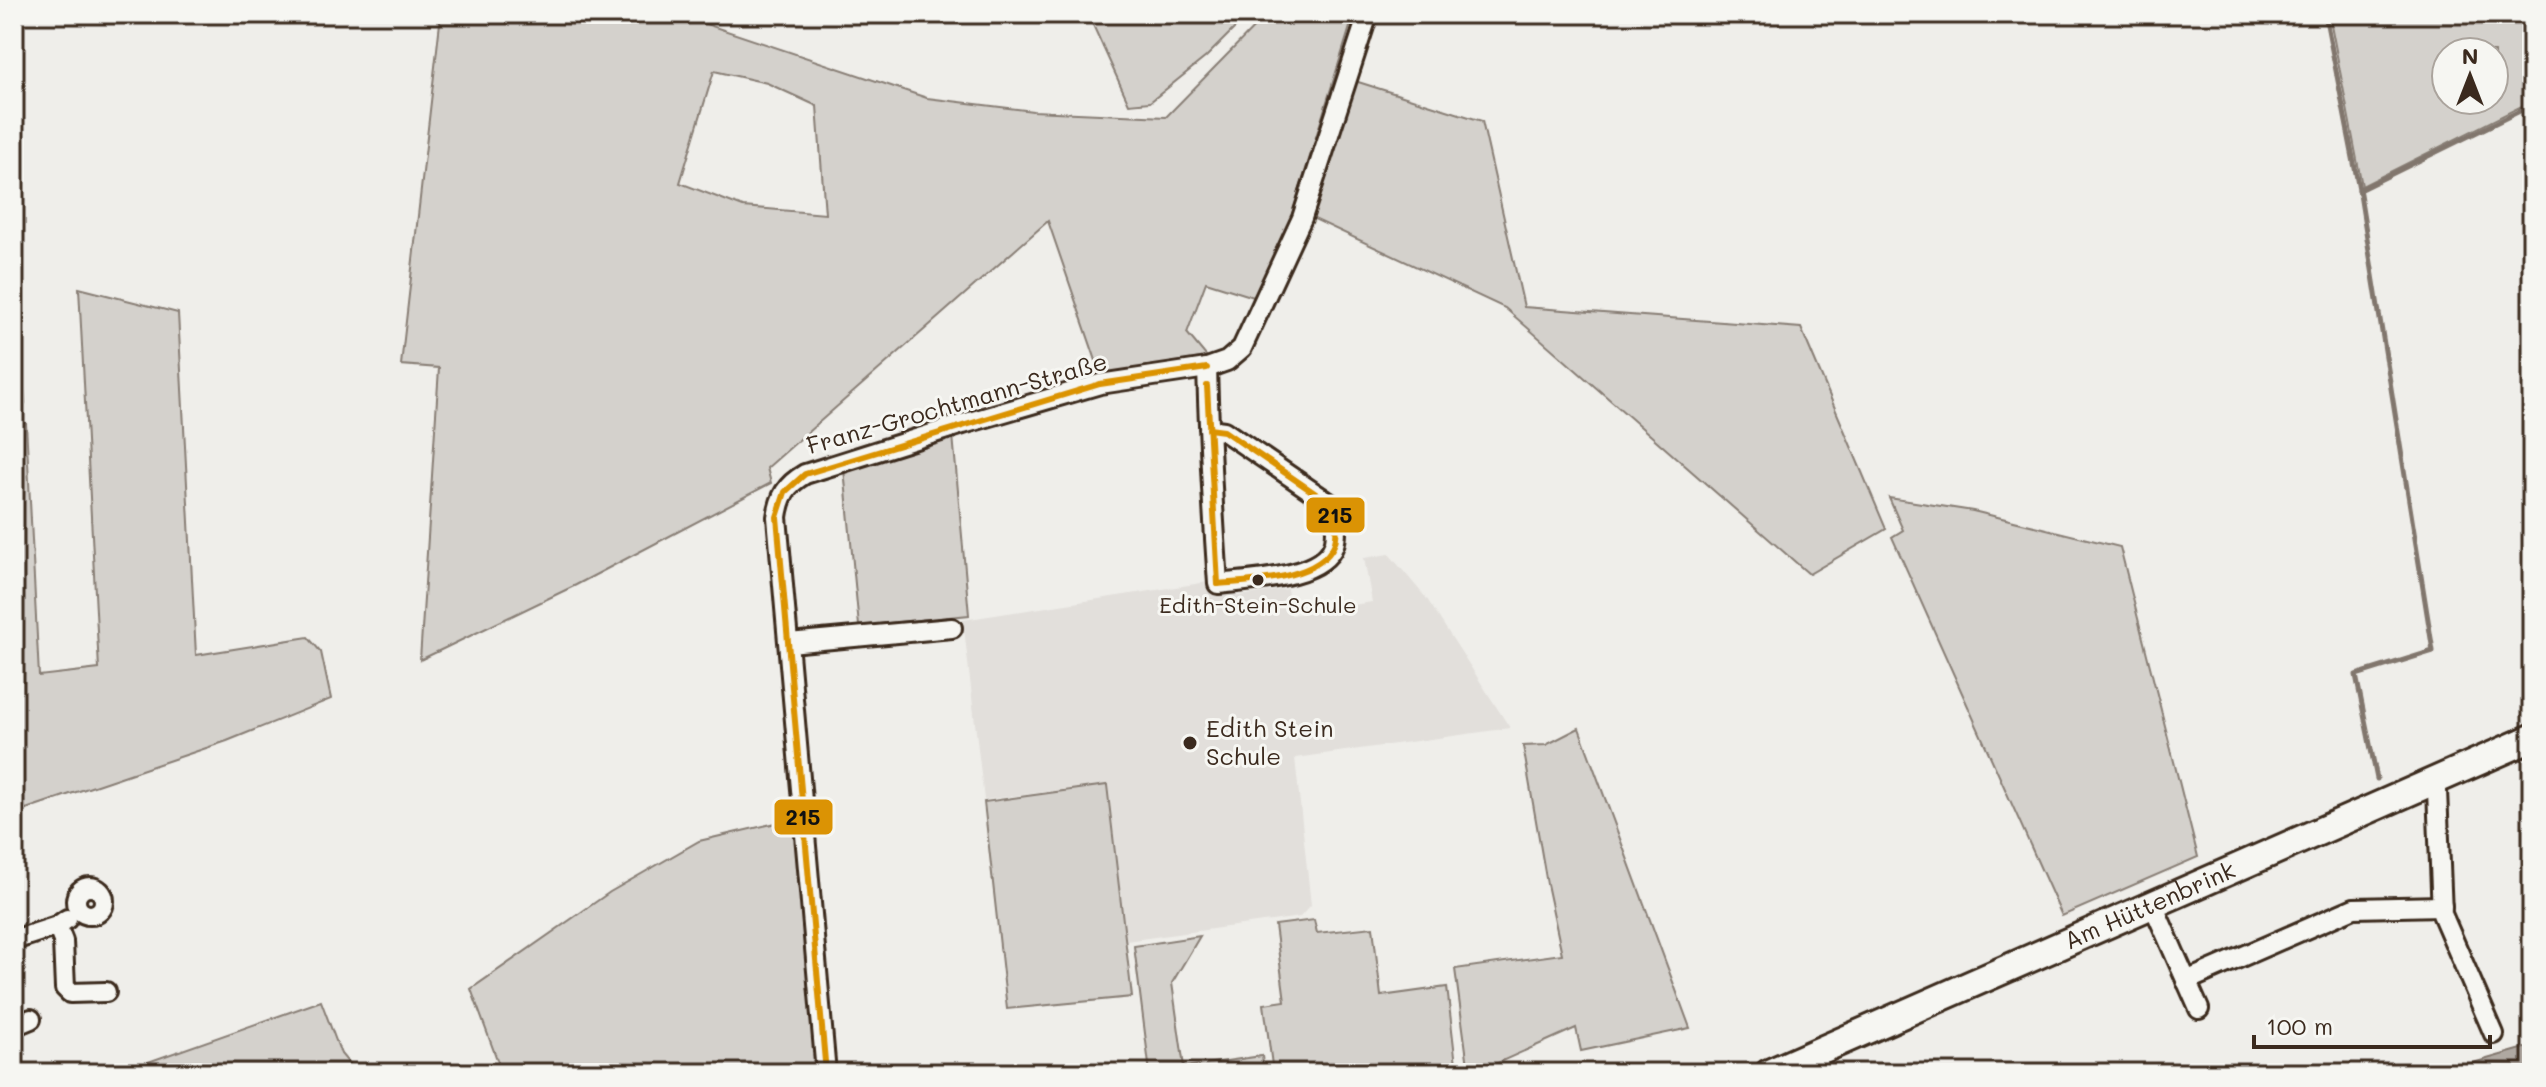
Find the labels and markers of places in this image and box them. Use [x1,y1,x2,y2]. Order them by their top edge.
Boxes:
marker: Edith-Stein-Schule [1250,572,1266,588]
place label: Edith-Stein-Schule [1159,590,1357,619]
place label: Edith Stein Schule [1206,712,1334,771]
marker: Edith Stein Schule [1181,734,1199,752]

